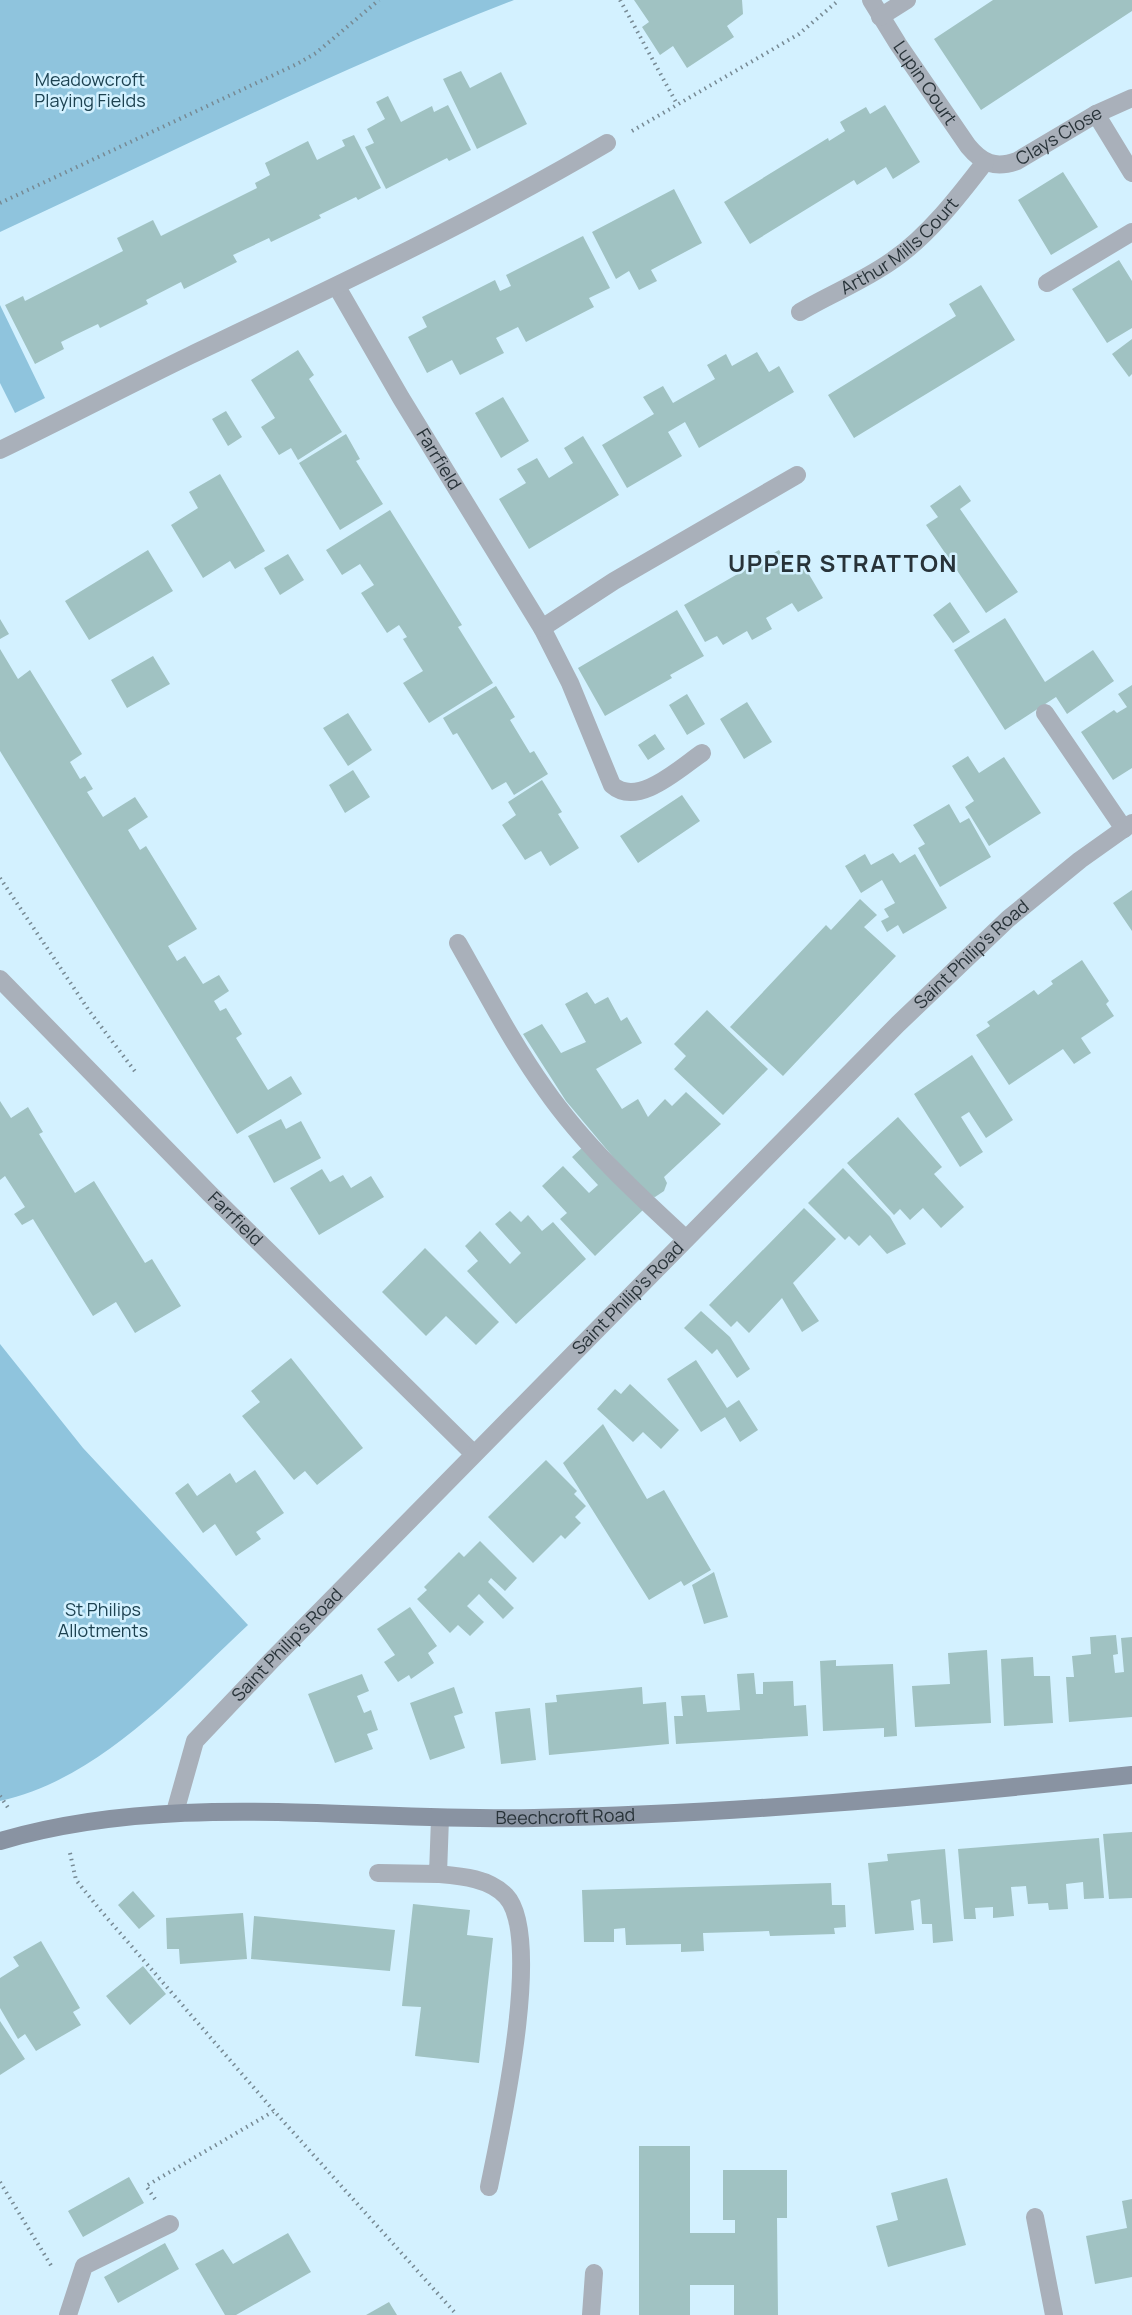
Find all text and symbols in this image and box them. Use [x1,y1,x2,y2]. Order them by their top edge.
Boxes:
street label: Lupin Court [888,36,963,129]
park label: Meadowcroft Playing Fields [34,67,146,112]
street label: Clays Close [1011,100,1105,170]
street label: Arthur Mills Court [836,192,963,300]
street label: Farrfield [411,424,467,494]
district label: UPPER STRATTON [728,546,958,579]
street label: Saint Philip's Road [908,894,1033,1014]
street label: Farrfield [203,1186,269,1251]
street label: Saint Philip's Road [566,1236,688,1359]
street label: Saint Philip's Road [226,1582,347,1706]
park label: St Philips Allotments [58,1597,148,1642]
street label: Beechcroft Road [496,1802,636,1829]

